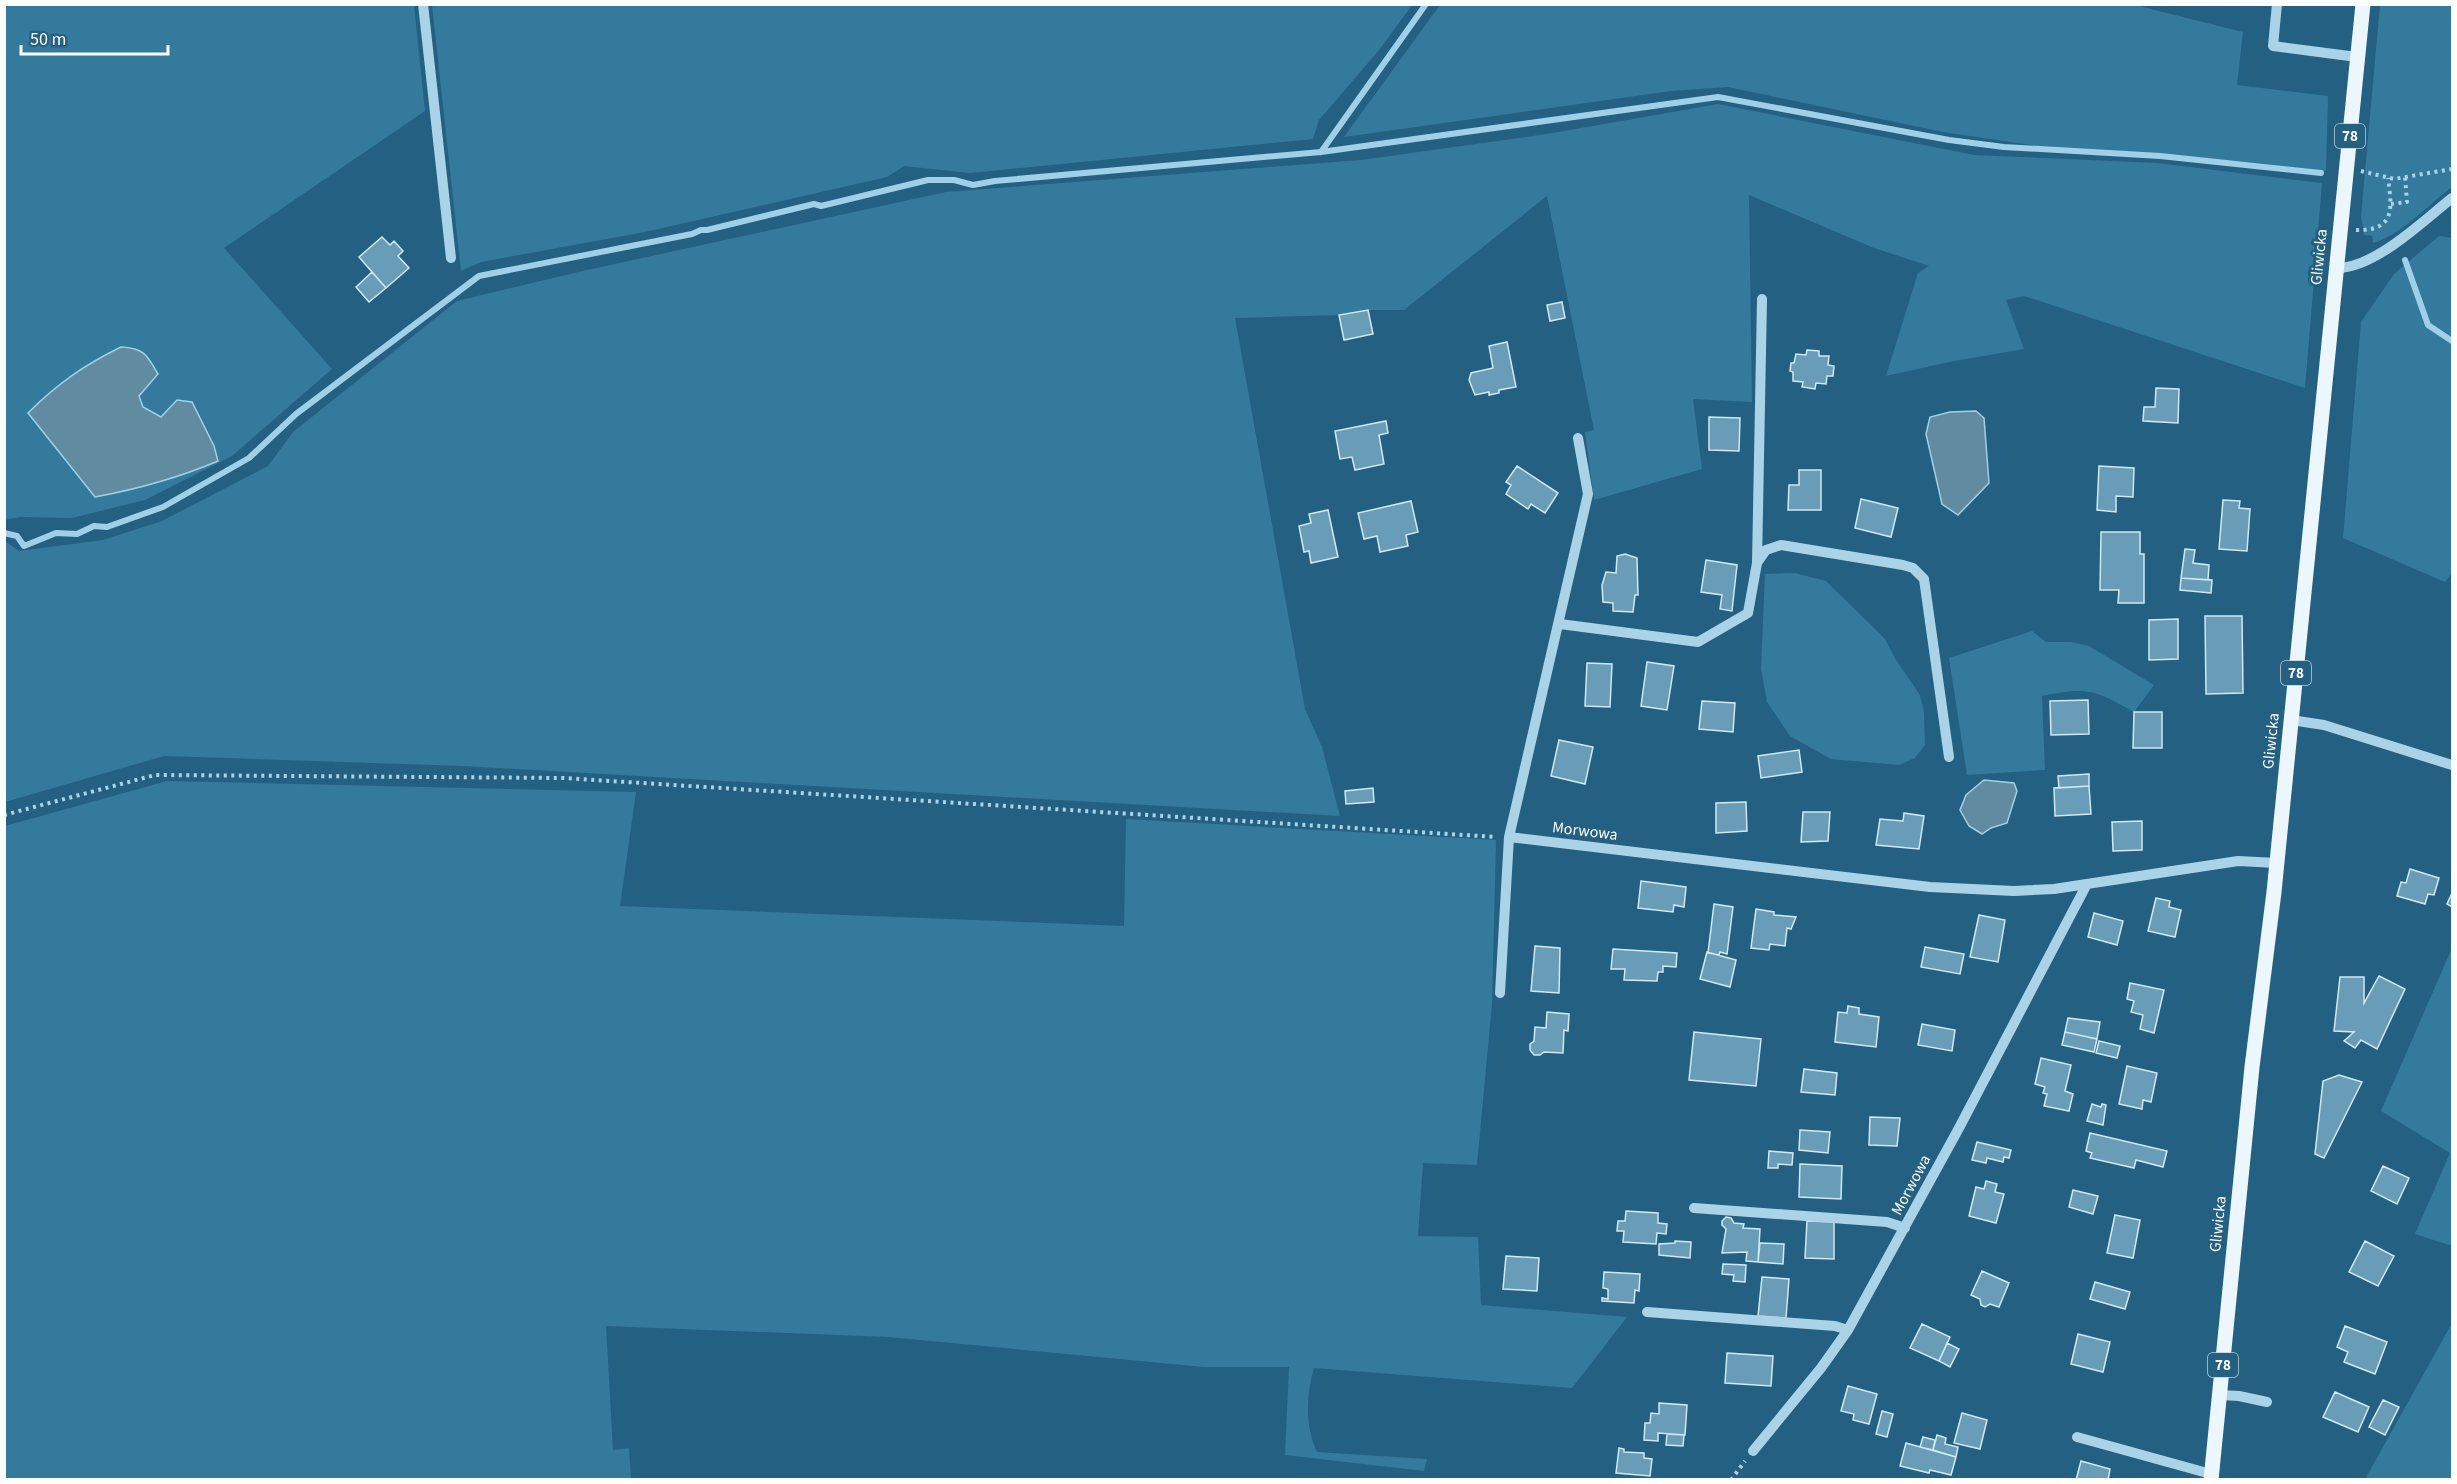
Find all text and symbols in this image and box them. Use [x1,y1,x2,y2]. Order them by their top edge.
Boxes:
scale bar [21,18,168,56]
text: 50 m [30,27,66,52]
road number: 78 [2335,124,2365,148]
street label: Gliwicka [2305,228,2333,286]
road number: 78 [2281,661,2311,685]
street label: Gliwicka [2257,712,2285,770]
street label: Morwowa [1551,816,1619,846]
street label: Morwowa [1886,1151,1936,1219]
street label: Gliwicka [2204,1195,2232,1253]
road number: 78 [2208,1353,2238,1377]

